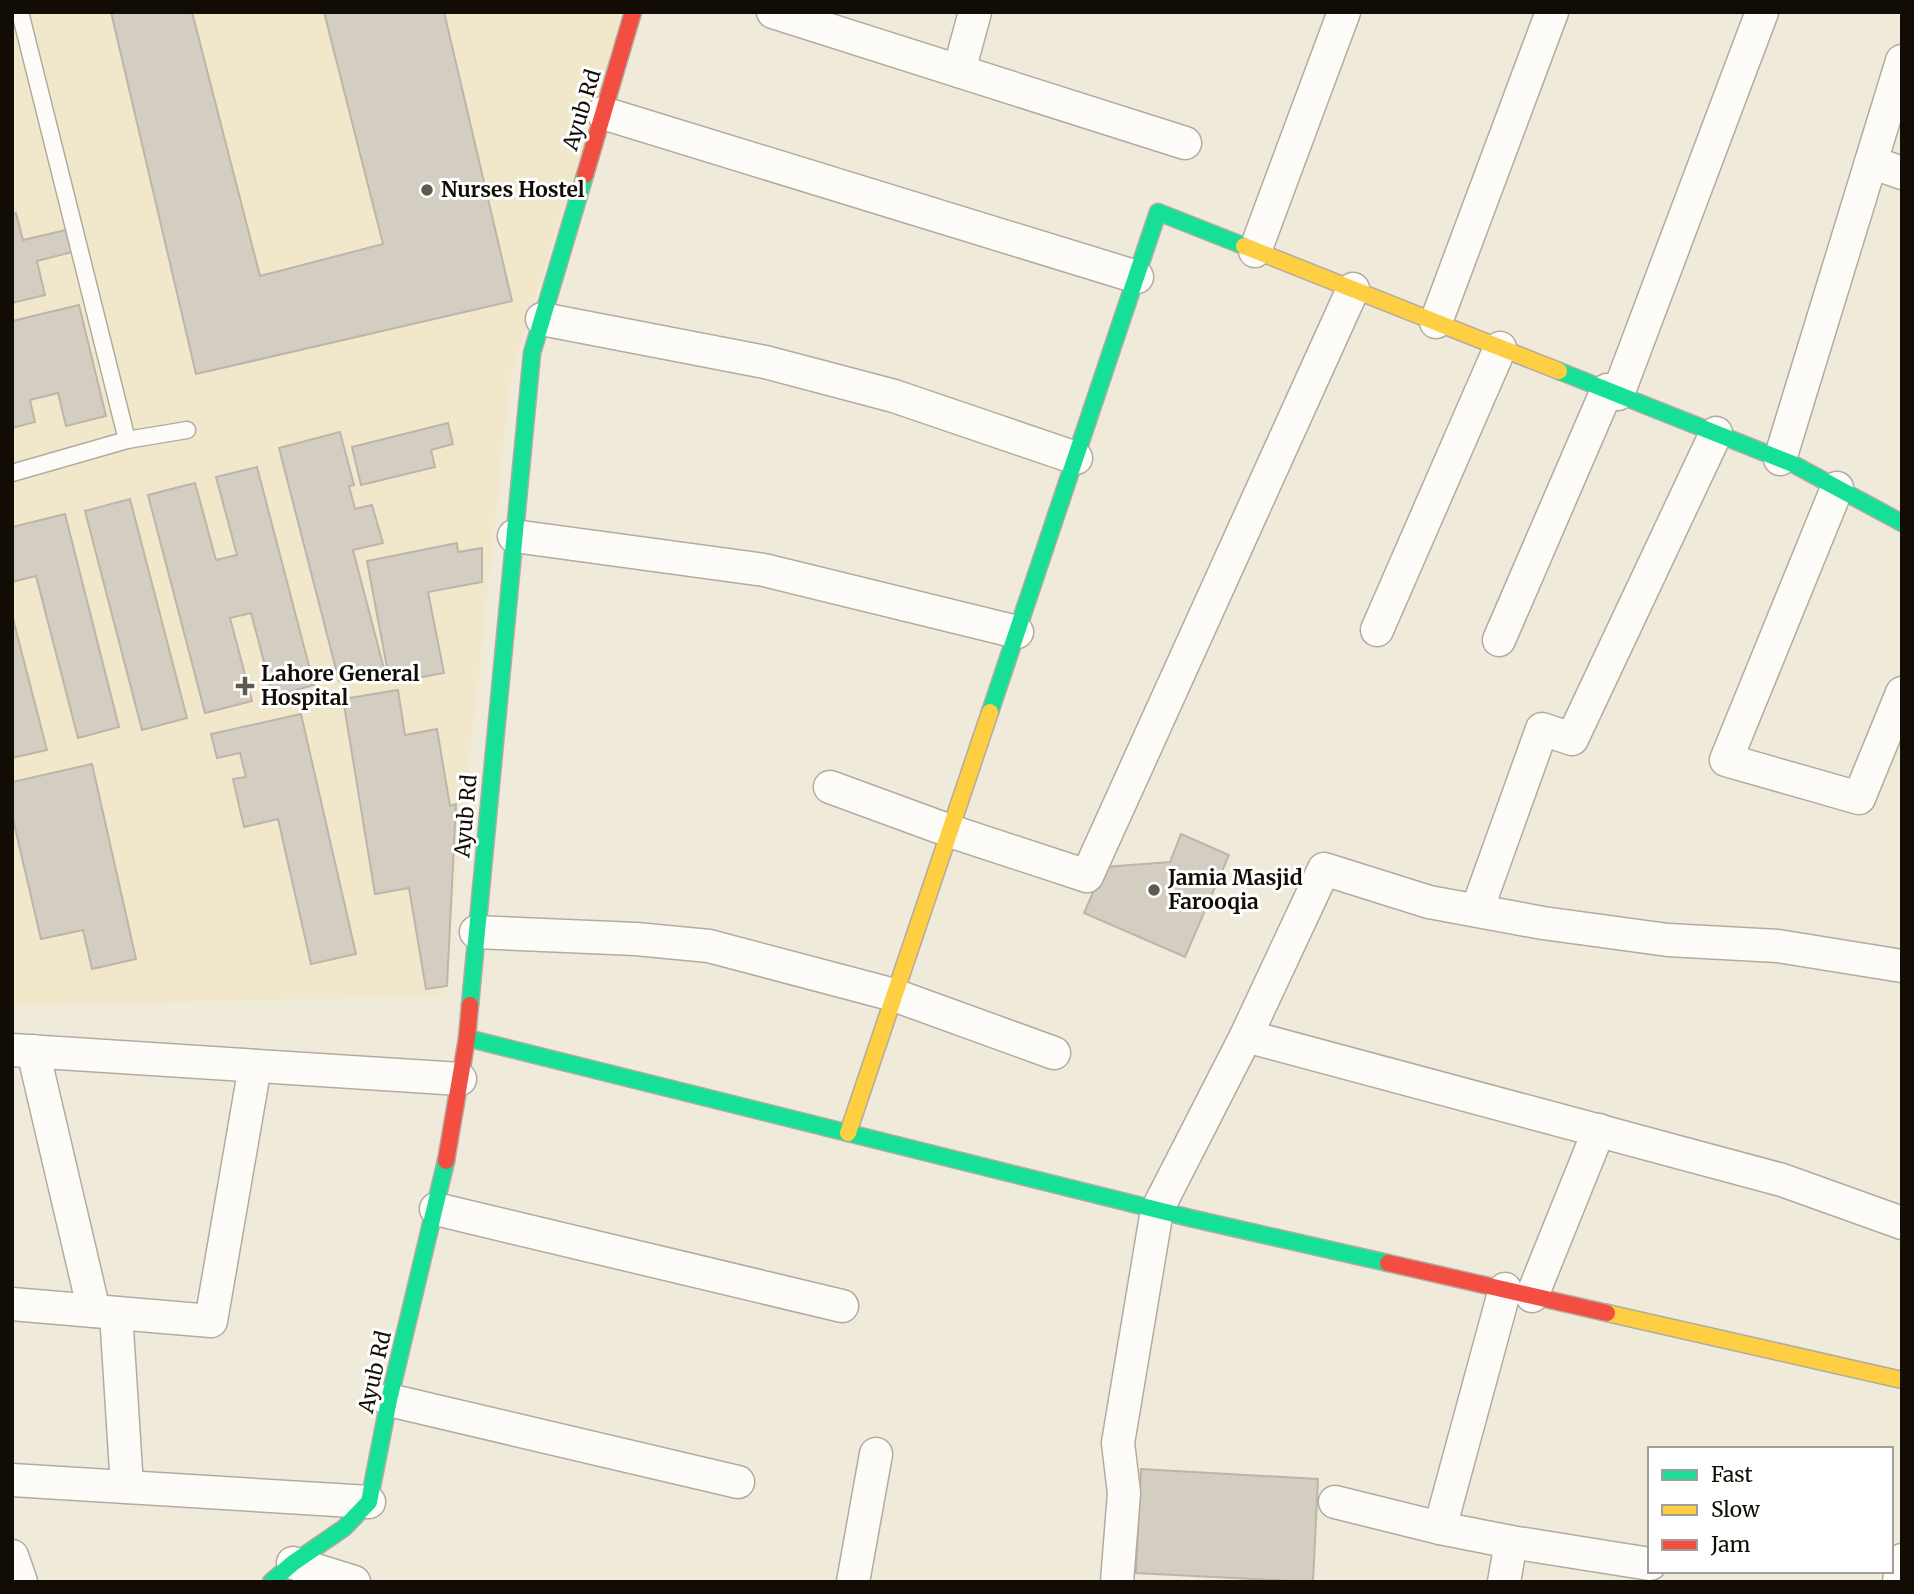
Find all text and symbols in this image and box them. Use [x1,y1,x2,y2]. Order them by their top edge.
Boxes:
street label: Ayub Rd [556,66,607,155]
place label: Nurses Hostel [441,176,585,203]
marker: Nurses Hostel [419,182,435,198]
place label: Lahore General Hospital [261,660,420,711]
marker: Lahore General Hospital [235,676,255,696]
street label: Ayub Rd [448,773,483,860]
place label: Jamia Masjid Farooqia [1167,864,1303,915]
marker: Jamia Masjid Farooqia [1146,882,1162,898]
street label: Ayub Rd [352,1328,397,1416]
legend [1648,1447,1893,1573]
text: Fast [1711,1461,1753,1488]
text: Slow [1711,1496,1760,1523]
text: Jam [1710,1531,1750,1558]

